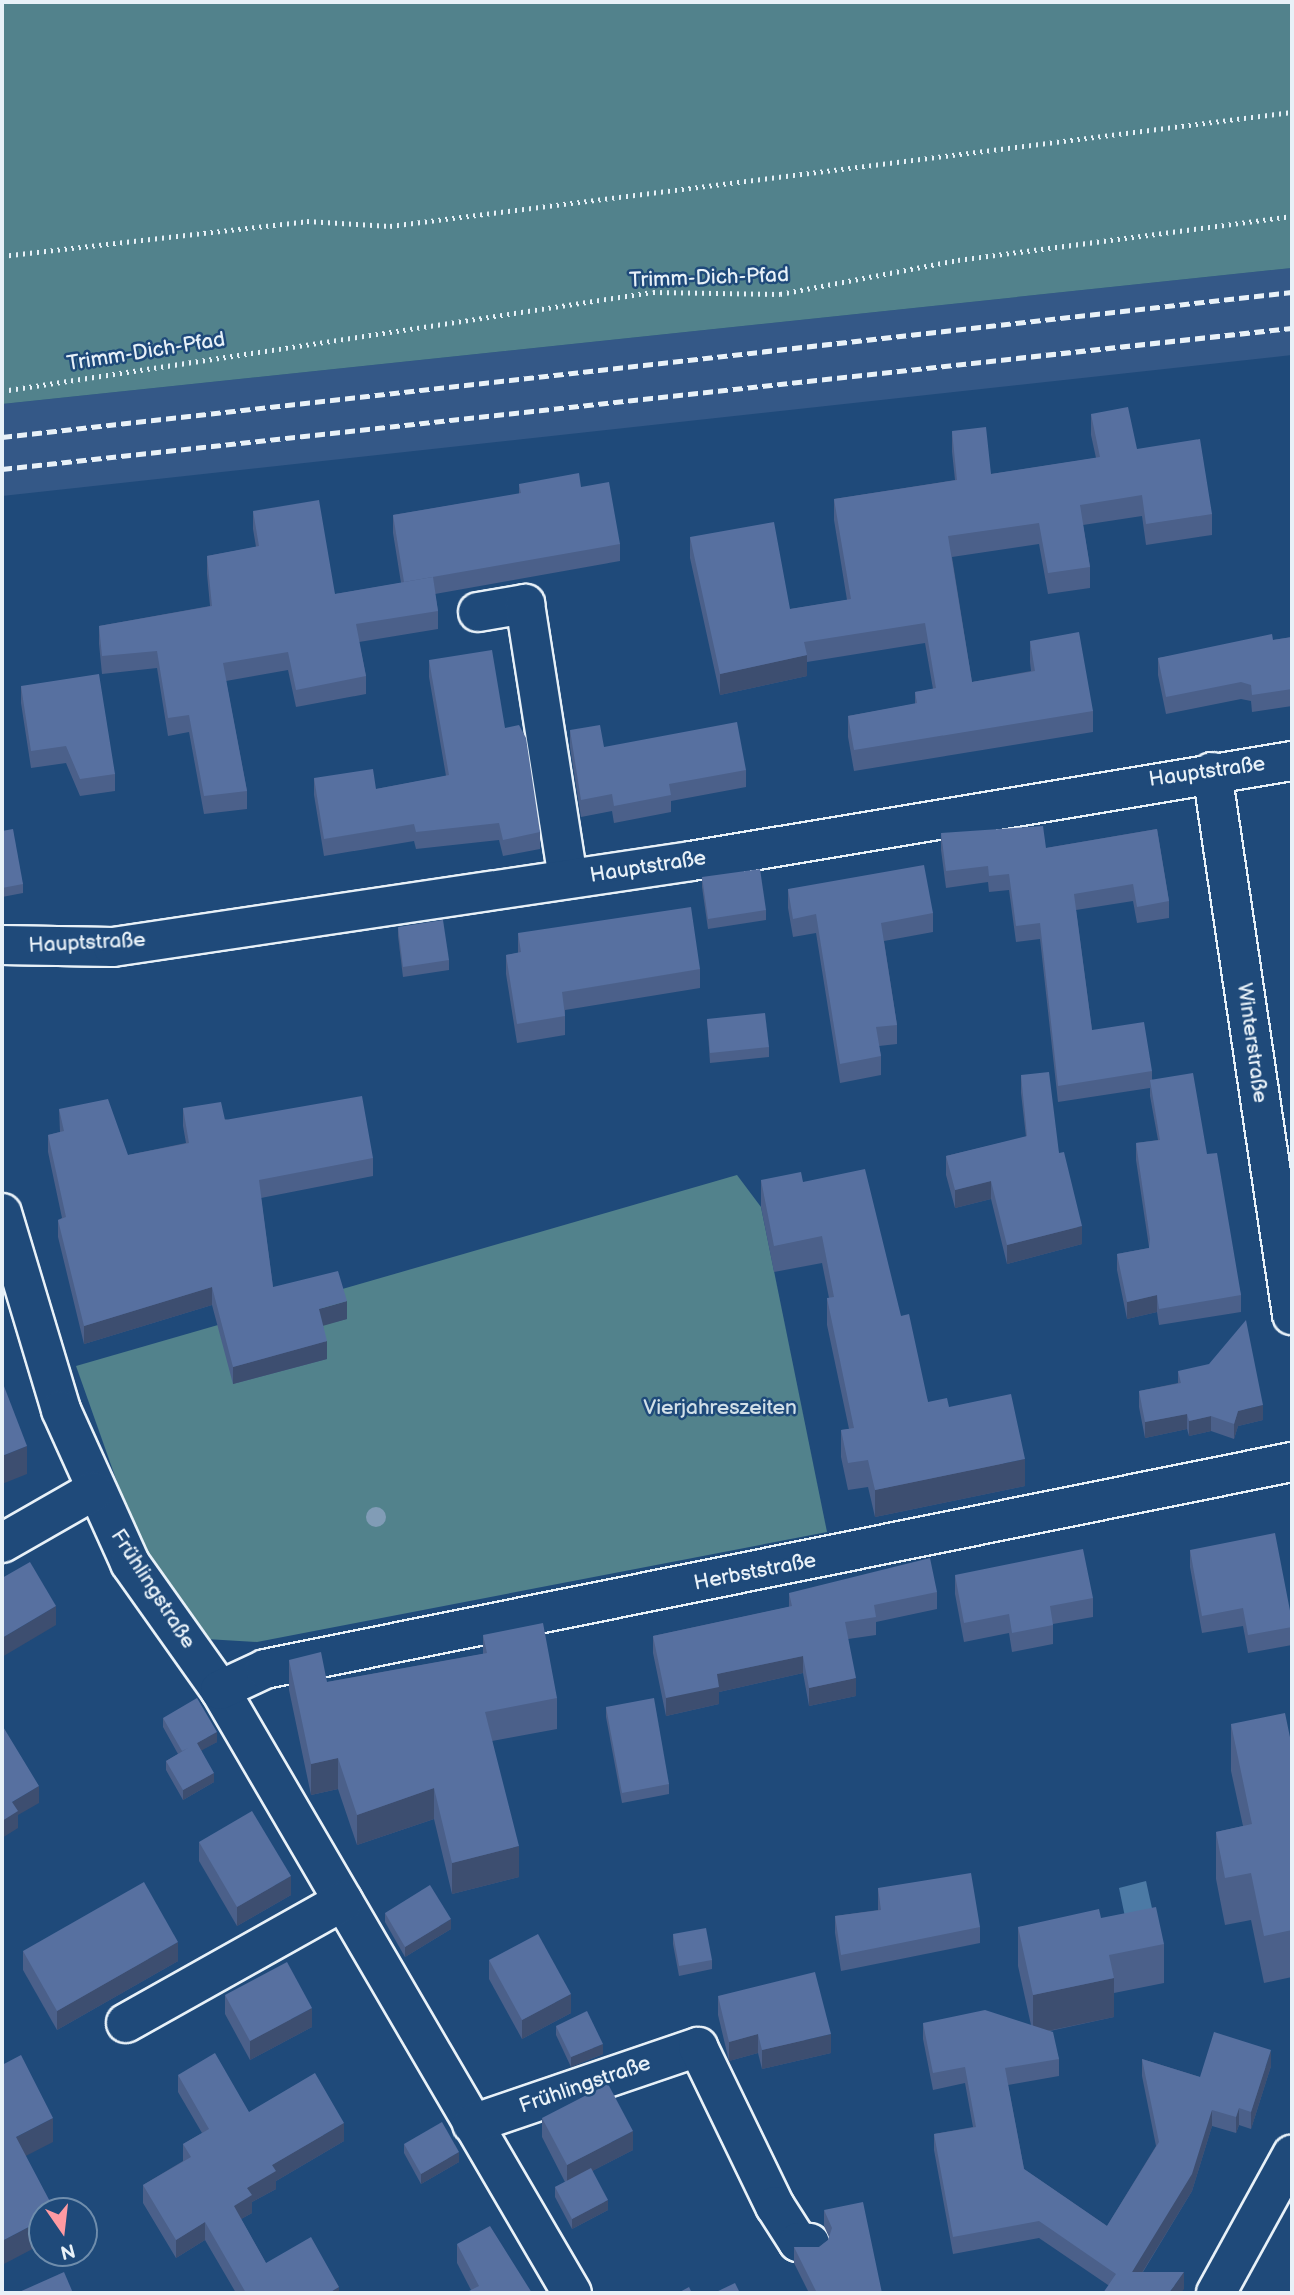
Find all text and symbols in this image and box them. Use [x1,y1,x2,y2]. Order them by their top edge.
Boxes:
street label: Trimm-Dich-Pfad [629,263,789,293]
street label: Trimm-Dich-Pfad [65,327,227,377]
street label: Hauptstraße [1147,751,1267,793]
street label: Hauptstraße [588,845,708,889]
street label: Hauptstraße [28,927,146,959]
street label: Winterstraße [1231,981,1273,1105]
park label: Vierjahreszeiten [643,1395,797,1421]
street label: Frühlingstraße [105,1525,201,1653]
street label: Herbststraße [692,1548,818,1596]
street label: Frühlingstraße [516,2051,654,2119]
north arrow [28,2197,98,2267]
text: N [58,2238,77,2264]

